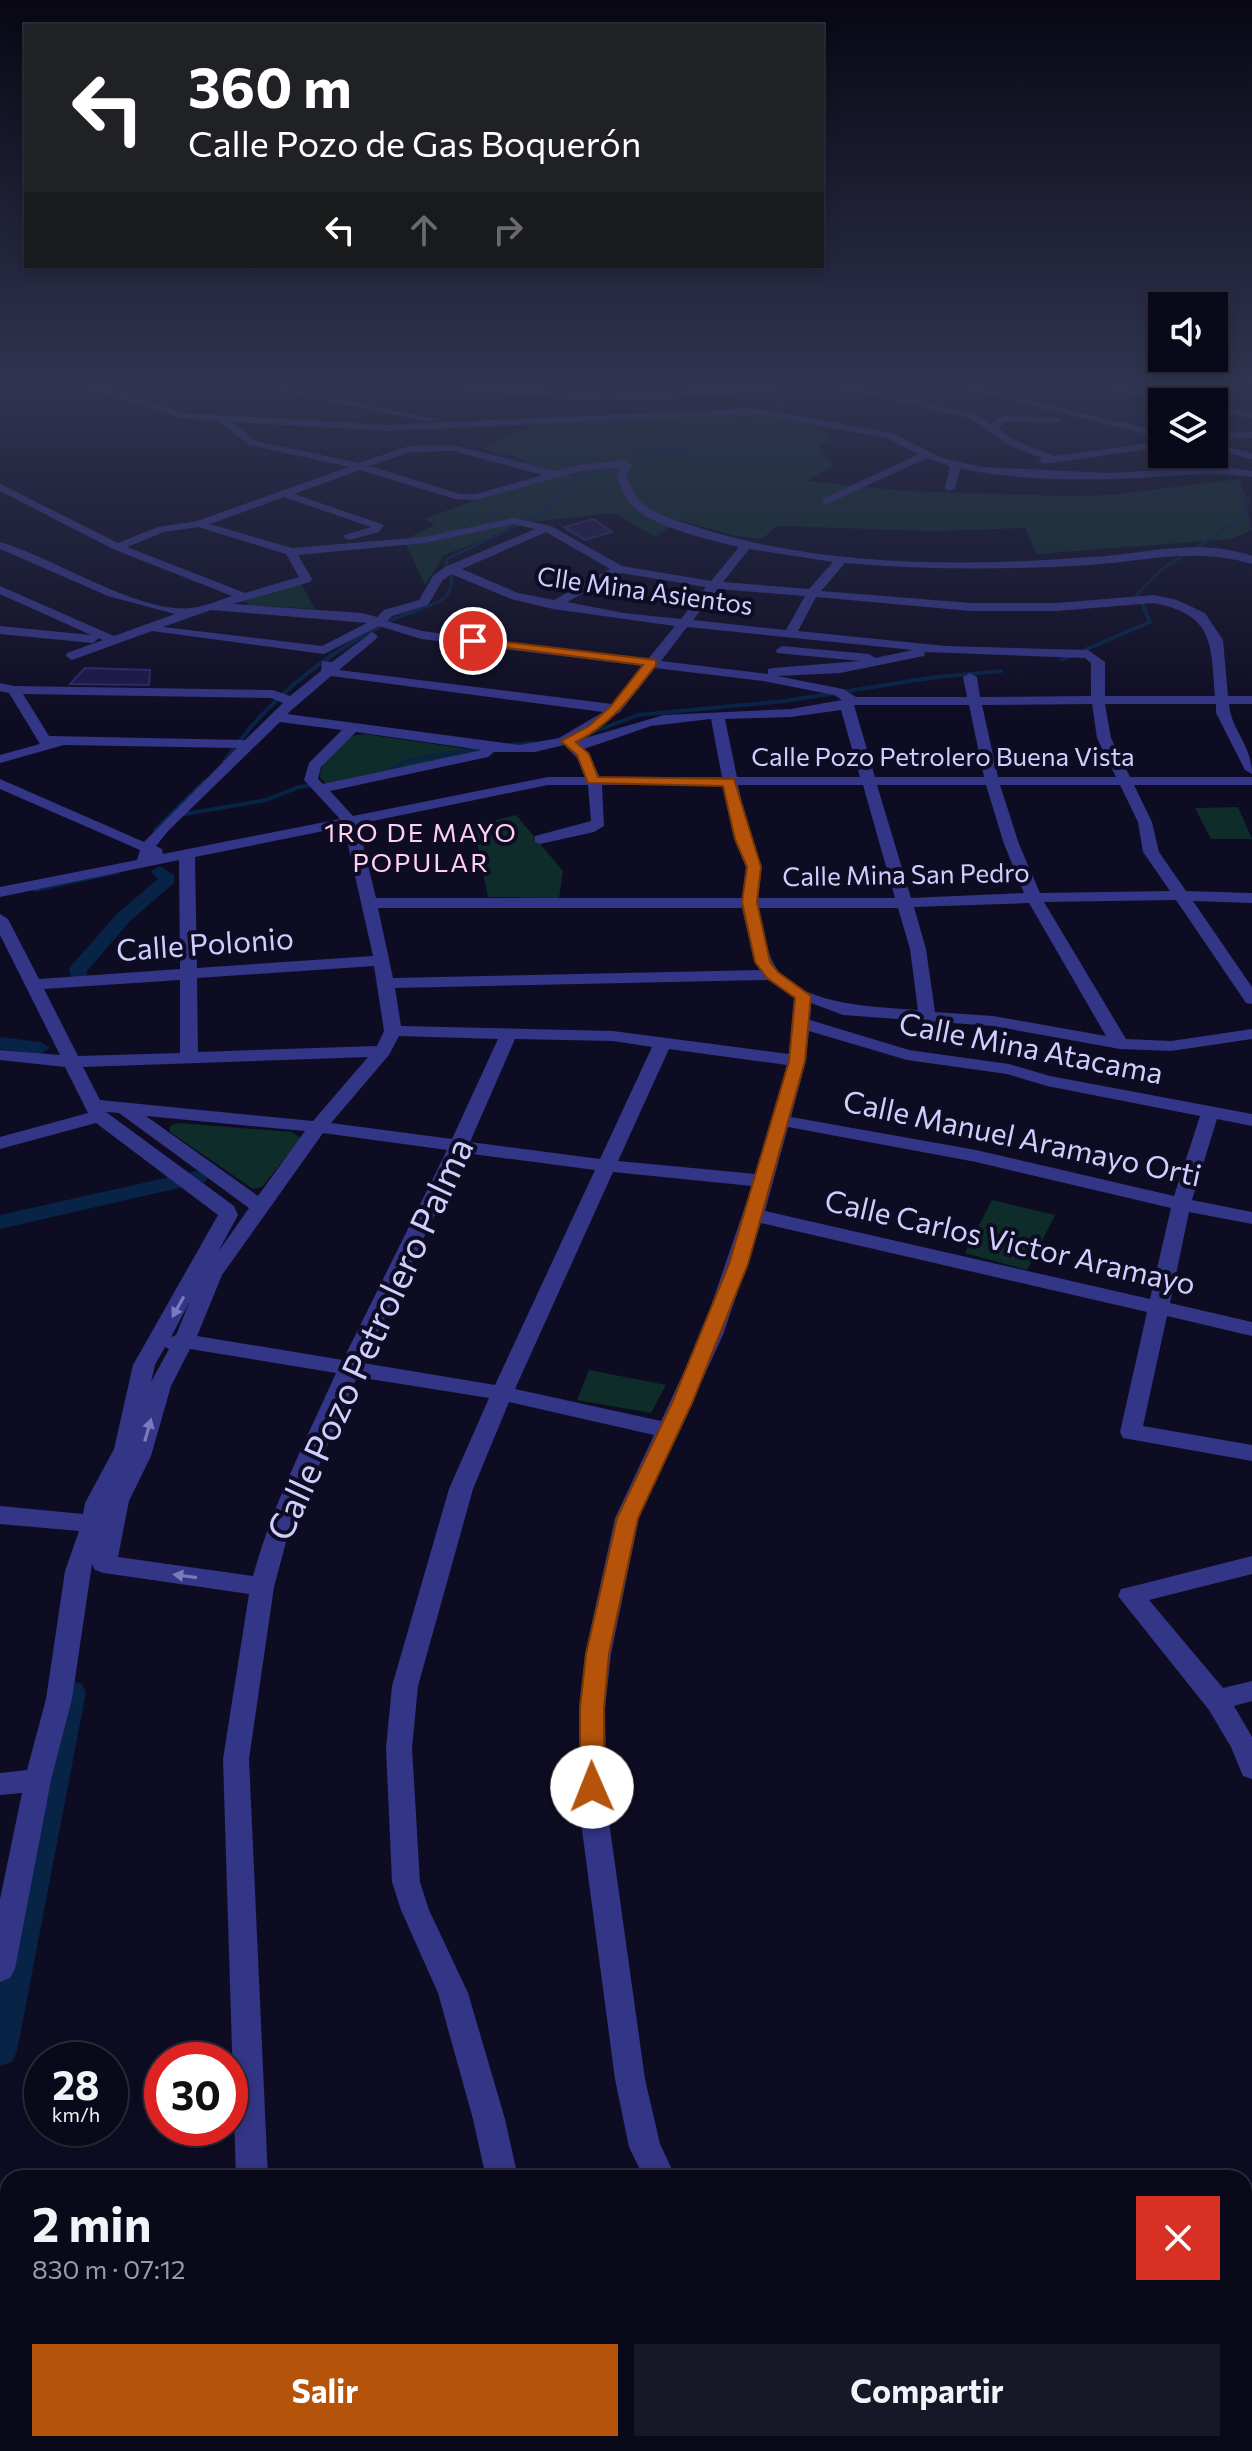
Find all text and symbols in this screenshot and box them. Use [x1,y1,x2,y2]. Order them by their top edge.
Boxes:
text: 360 m [188,51,352,120]
icon: left [56,56,160,160]
text: Calle Pozo de Gas Boquerón [188,120,641,164]
icon: left [318,208,362,252]
icon: ahead [402,208,446,252]
icon: right [486,208,530,252]
map controls [1148,292,1228,468]
button: sound [1148,292,1228,372]
button: layers [1148,388,1228,468]
street label: Clle Mina Asientos [535,559,755,620]
pin [439,607,507,675]
icon: arrive [451,619,495,663]
street label: Calle Pozo Petrolero Buena Vista [751,740,1135,771]
district label: 1RO DE MAYO POPULAR [324,816,518,877]
street label: Calle Mina San Pedro [782,856,1030,891]
street label: Calle Polonio [115,918,295,967]
street label: Calle Mina Atacama [896,1003,1167,1090]
street label: Calle Manuel Aramayo Orti [840,1081,1205,1193]
street label: Calle Pozo Petrolero Palma [255,1130,481,1546]
street label: Calle Carlos Victor Aramayo [822,1180,1200,1301]
one-way arrow [171,1296,185,1319]
one-way arrow [142,1417,155,1441]
one-way arrow [172,1569,197,1582]
position arrow [550,1745,634,1829]
speed limit sign: 30 [144,2042,248,2146]
text: 28 [52,2059,100,2108]
text: km/h [52,2102,100,2126]
text: 2 min [32,2193,152,2252]
button: close [1136,2196,1220,2280]
text: 830 m · 07:12 [32,2253,186,2284]
button: Salir [32,2344,618,2436]
button: Compartir [634,2344,1220,2436]

